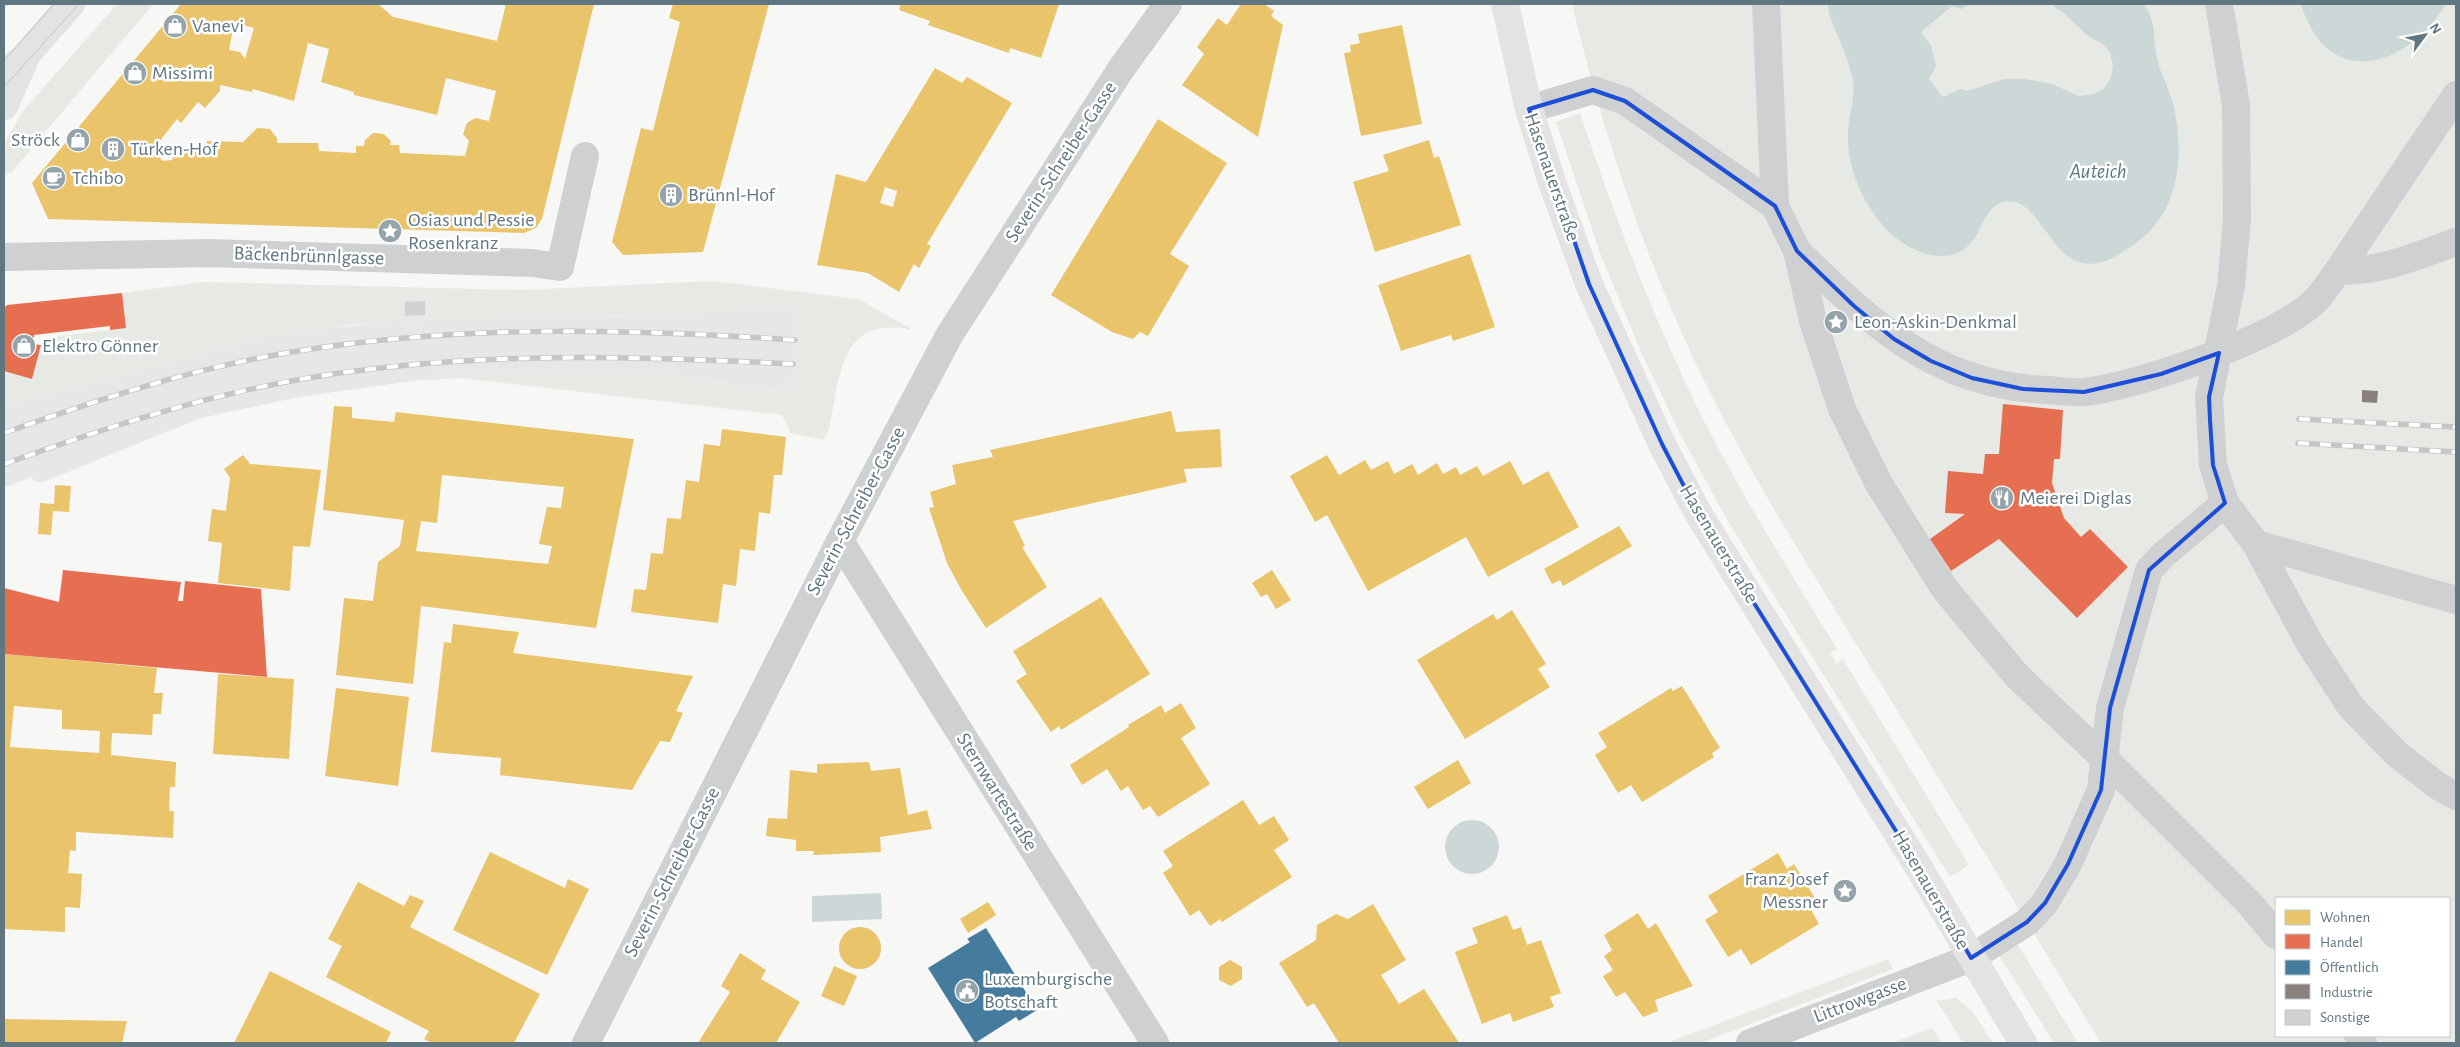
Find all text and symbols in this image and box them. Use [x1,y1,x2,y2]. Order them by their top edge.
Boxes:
north arrow [2400,10,2450,60]
shop icon: Vanevi [162,13,188,39]
place label: Vanevi [192,16,244,36]
text: N [2427,21,2444,36]
shop icon: Missimi [122,60,148,86]
place label: Missimi [152,63,213,83]
street label: Severin-Schreiber-Gasse [1002,78,1120,246]
street label: Hasenauerstraße [1521,110,1583,244]
shop icon: Ströck [65,127,91,153]
place label: Ströck [11,130,60,150]
building icon: Türken-Hof [100,136,126,162]
place label: Türken-Hof [130,139,218,159]
water label: Auteich [2068,161,2127,182]
cafe icon: Tchibo [41,165,67,191]
place label: Tchibo [72,168,124,188]
building icon: Brünnl-Hof [658,182,684,208]
place label: Brünnl-Hof [688,185,776,205]
place label: Osias und Pessie Rosenkranz [408,210,535,253]
place icon: Osias und Pessie Rosenkranz [377,218,403,244]
street label: Bäckenbrünnlgasse [233,243,385,269]
place icon: Leon-Askin-Denkmal [1823,309,1849,335]
place label: Leon-Askin-Denkmal [1854,312,2017,332]
shop icon: Elektro Gönner [11,333,37,359]
place label: Elektro Gönner [42,336,159,356]
street label: Severin-Schreiber-Gasse [803,424,909,598]
street label: Hasenauerstraße [1676,481,1762,607]
restaurant icon: Meierei Diglas [1989,485,2015,511]
place label: Meierei Diglas [2020,488,2132,508]
street label: Sternwartestraße [953,730,1041,854]
street label: Severin-Schreiber-Gasse [621,784,723,960]
street label: Hasenauerstraße [1889,827,1973,953]
place label: Franz Josef Messner [1745,869,1829,912]
place icon: Franz Josef Messner [1832,878,1858,904]
legend [2275,897,2450,1037]
text: Wohnen [2320,910,2370,925]
text: Handel [2320,935,2363,950]
text: Öffentlich [2320,958,2379,975]
place label: Luxemburgische Botschaft [984,969,1112,1012]
street label: Littrowgasse [1811,973,1909,1027]
public building icon: Luxemburgische Botschaft [954,978,980,1004]
text: Industrie [2320,985,2373,1000]
text: Sonstige [2320,1010,2370,1025]

